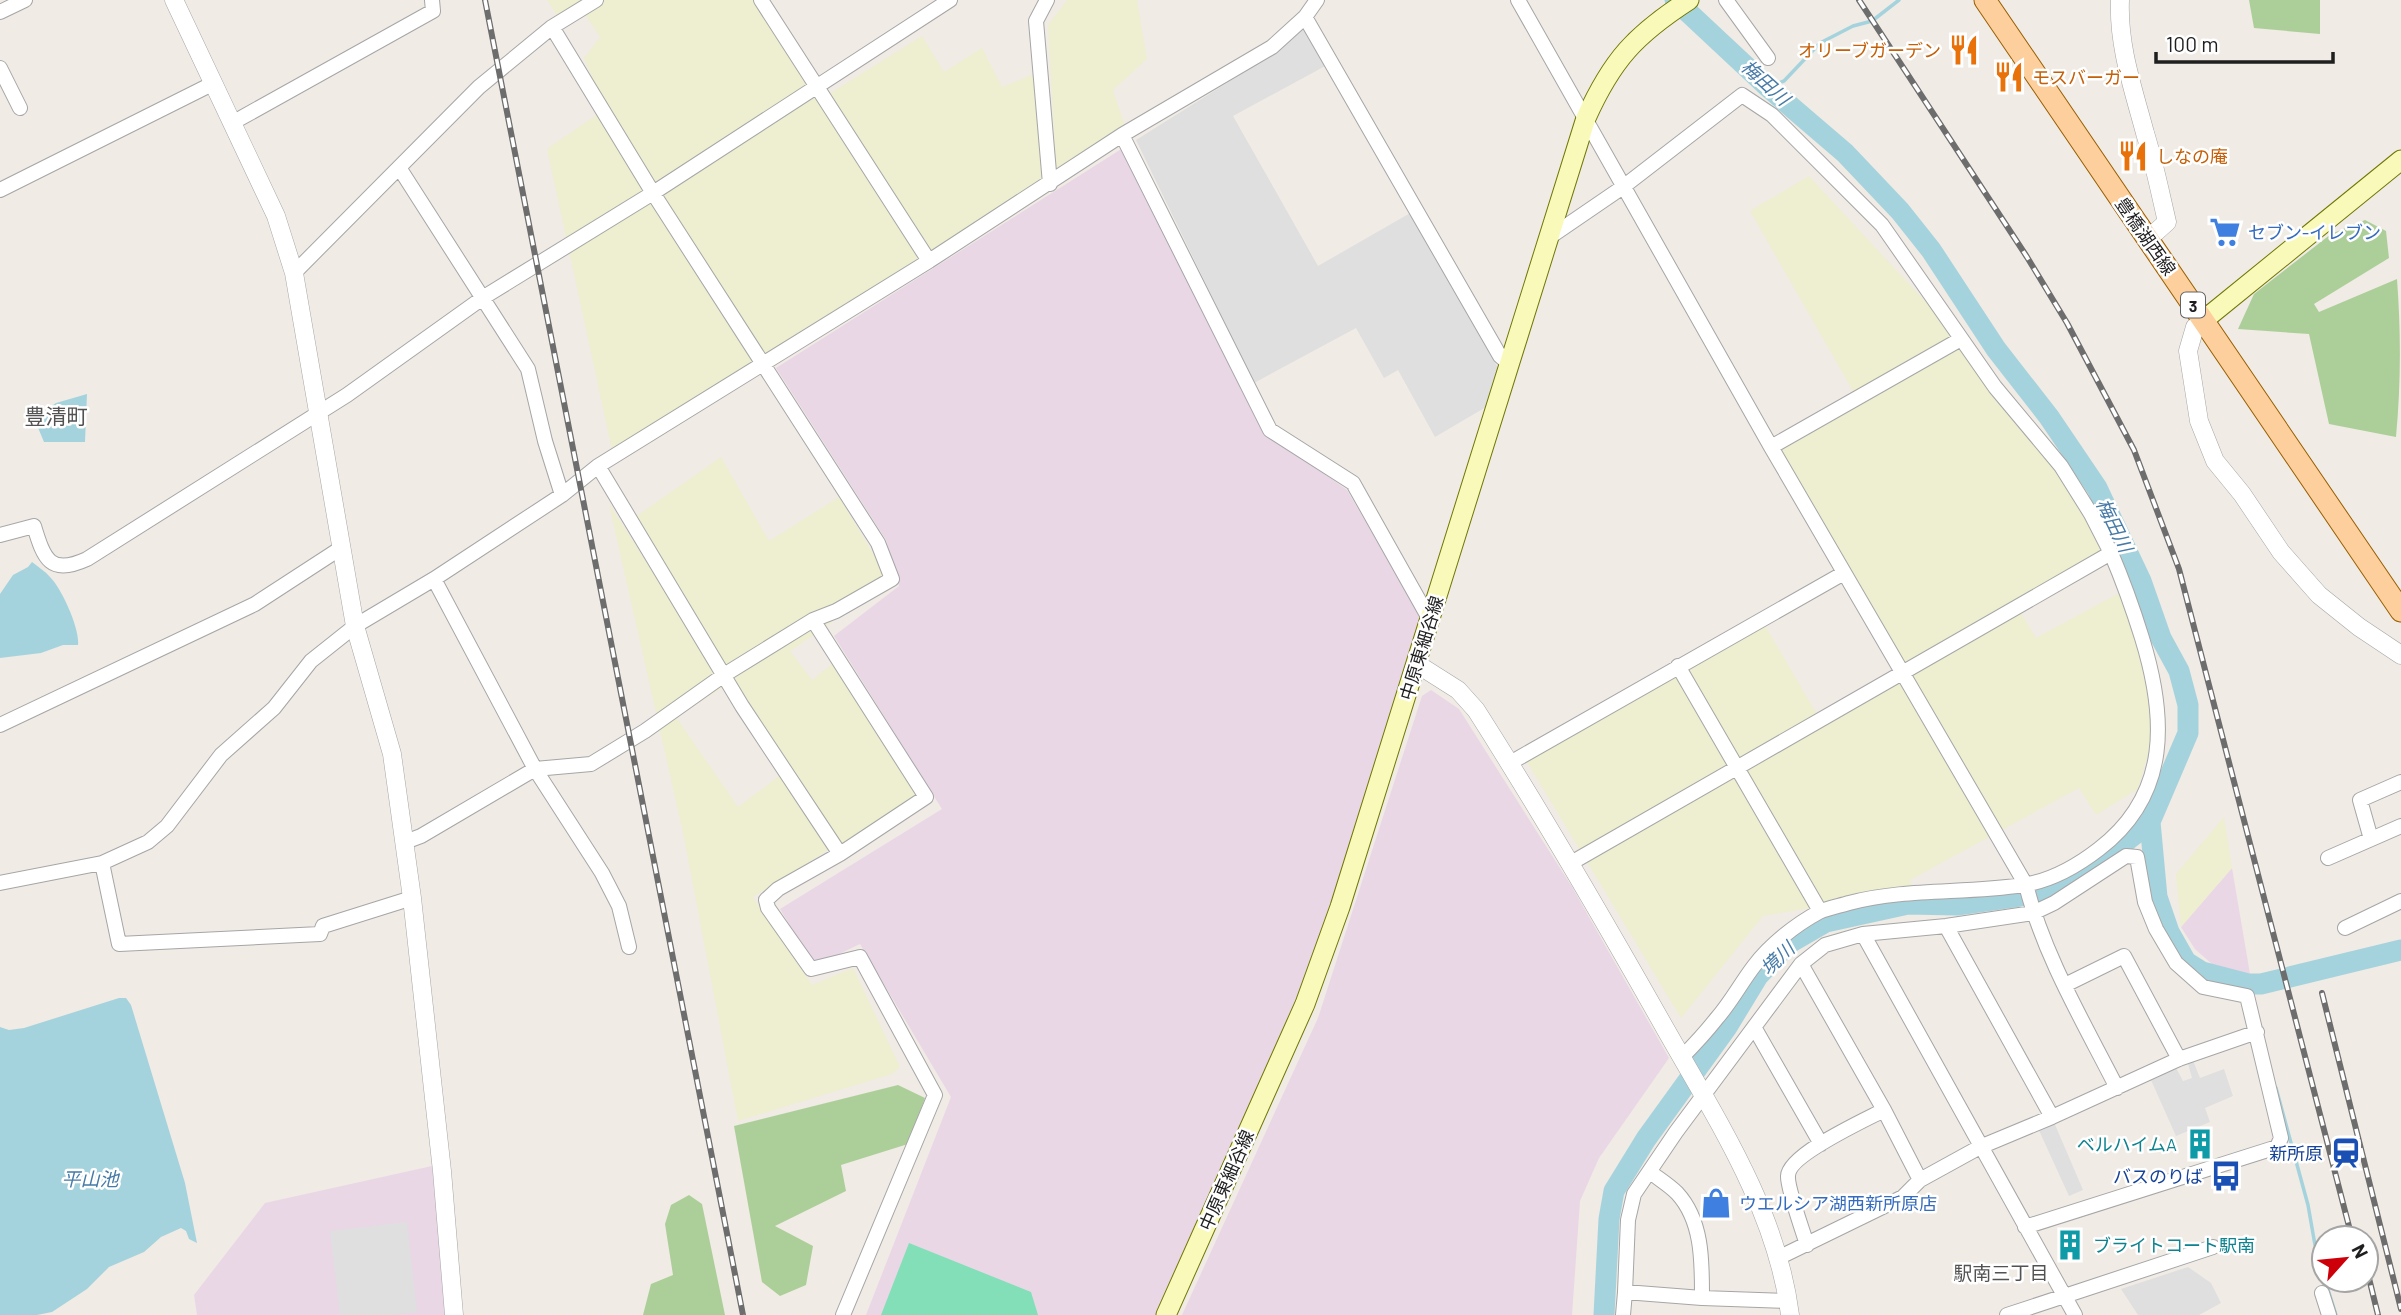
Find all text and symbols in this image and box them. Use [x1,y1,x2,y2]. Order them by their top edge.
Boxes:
scale bar [2156,21,2333,65]
text: 100 m [2166,31,2219,56]
restaurant icon: オリーブガーデン [1947,33,1981,67]
place label: オリーブガーデン [1798,39,1941,61]
water label: 梅田川 [1737,54,1796,111]
restaurant icon: モスバーガー [1992,60,2026,94]
place label: モスバーガー [2032,66,2140,88]
restaurant icon: しなの庵 [2116,139,2150,173]
place label: しなの庵 [2156,145,2228,167]
street label: 豊橋湖西線 [2111,193,2181,279]
supermarket icon: セブン-イレブン [2208,215,2242,249]
place label: セブン-イレブン [2248,221,2381,243]
road number: 3 [2181,292,2205,318]
district label: 豊清町 [25,403,88,428]
water label: 梅田川 [2092,494,2139,557]
street label: 中原東細谷線 [1395,593,1447,703]
water label: 境川 [1755,935,1800,979]
street label: 中原東細谷線 [1194,1126,1258,1234]
building icon: ベルハイムA [2183,1127,2217,1161]
place label: ベルハイムA [2077,1133,2177,1155]
station icon: 新所原 [2329,1136,2363,1170]
place label: 新所原 [2269,1142,2323,1164]
bus stop icon: バスのりば [2209,1159,2243,1193]
place label: バスのりば [2113,1165,2203,1187]
water label: 平山池 [61,1167,120,1190]
shop icon: ウエルシア湖西新所原店 [1699,1186,1733,1220]
place label: ウエルシア湖西新所原店 [1739,1192,1937,1214]
north arrow [2310,1224,2380,1294]
building icon: ブライトコート駅南 [2053,1228,2087,1262]
place label: ブライトコート駅南 [2093,1234,2255,1256]
text: N [2347,1240,2374,1262]
district label: 駅南三丁目 [1953,1261,2049,1284]

